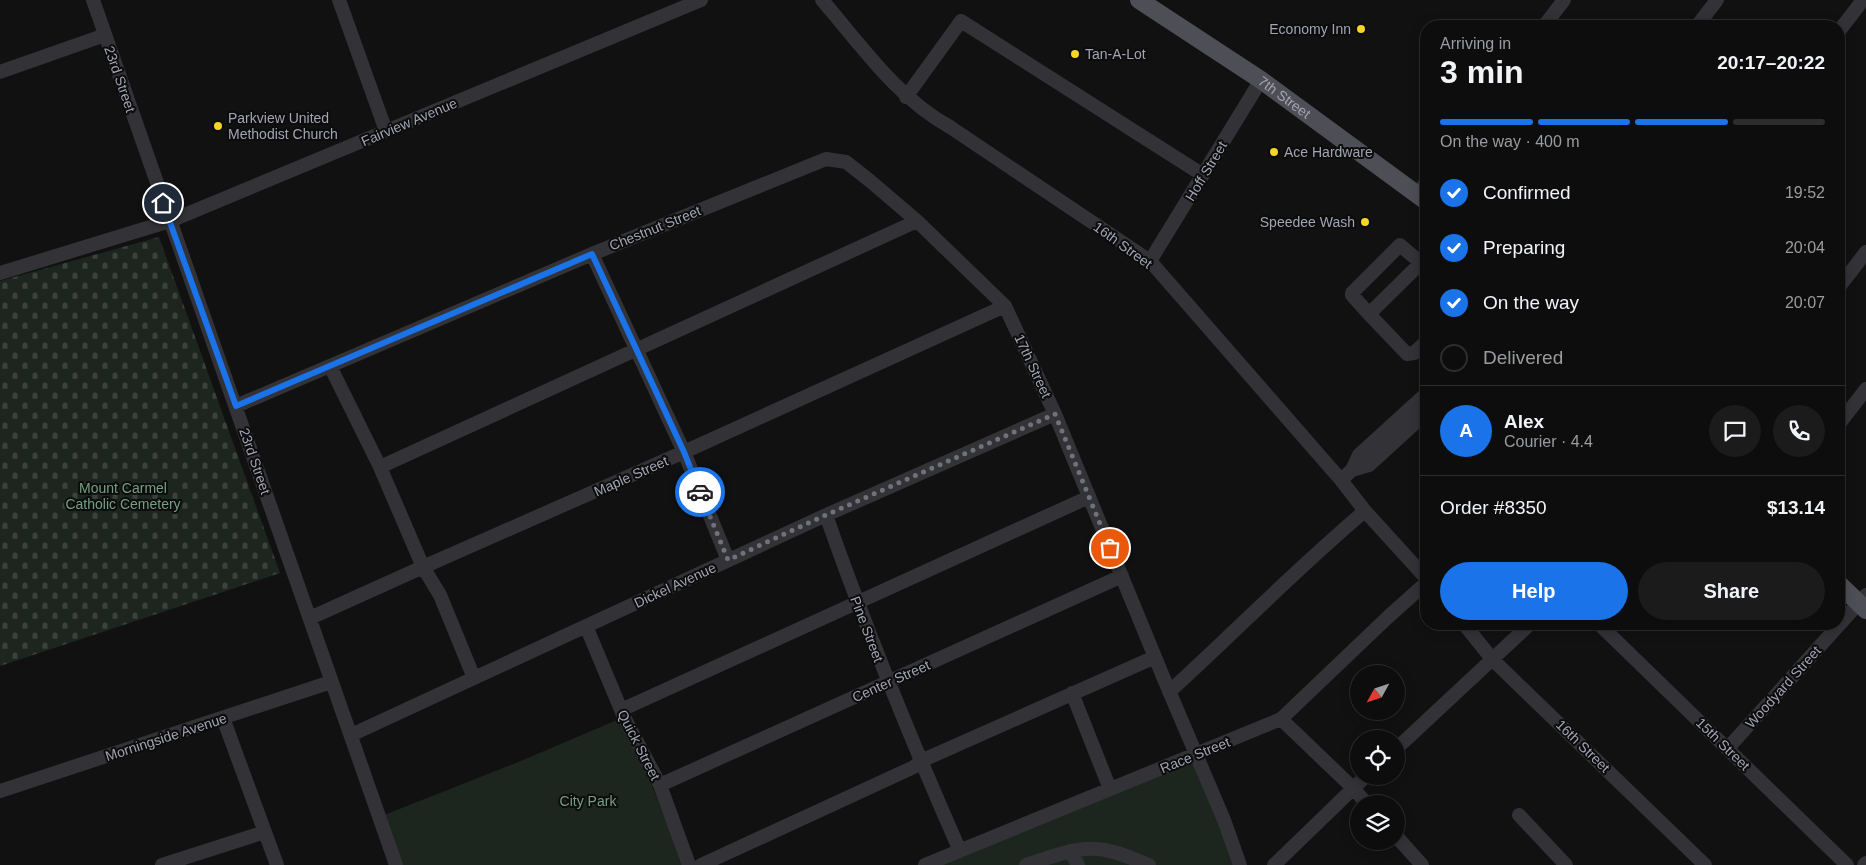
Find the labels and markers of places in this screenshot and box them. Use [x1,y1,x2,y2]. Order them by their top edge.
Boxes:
place label: Economy Inn [1269,21,1351,37]
marker: Economy Inn [1355,23,1367,35]
place label: Tan-A-Lot [1085,46,1146,62]
marker: Tan-A-Lot [1069,48,1081,60]
place label: Parkview United Methodist Church [228,110,338,142]
marker: Parkview United Methodist Church [212,120,224,132]
place label: Ace Hardware [1284,144,1373,160]
marker: Ace Hardware [1268,146,1280,158]
pin [142,182,184,224]
place label: Speedee Wash [1260,214,1355,230]
marker: Speedee Wash [1359,216,1371,228]
pin [1089,527,1131,569]

